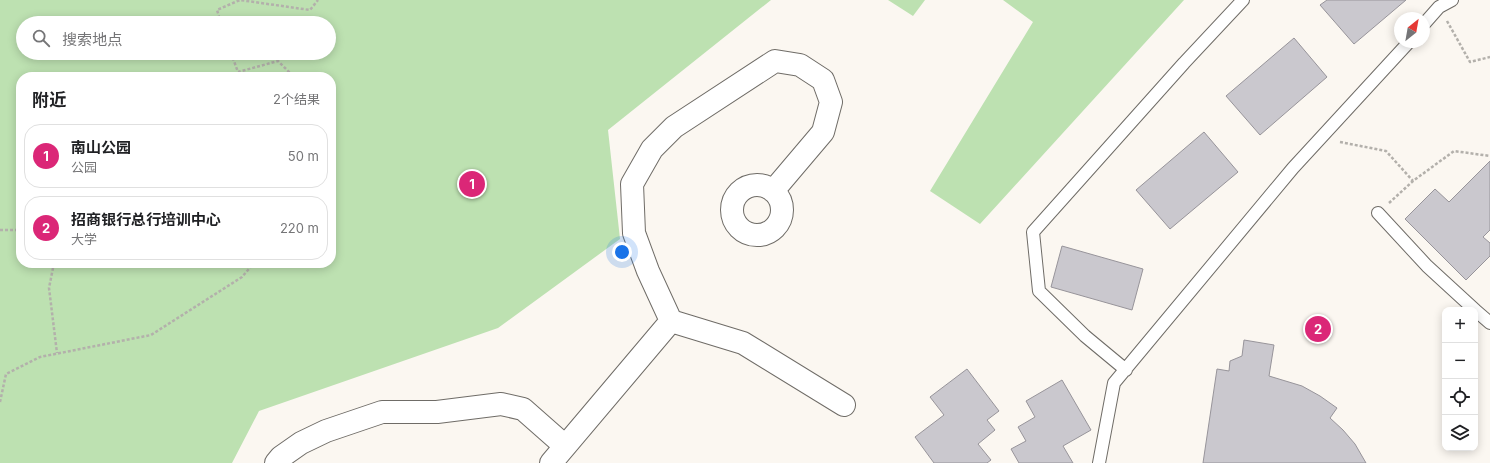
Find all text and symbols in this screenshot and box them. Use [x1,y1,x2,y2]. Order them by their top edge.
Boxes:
north arrow [1394,12,1430,48]
search box [16,16,336,60]
icon: search [30,27,52,49]
text: 搜索地点 [62,30,122,49]
text: 附近 [32,90,66,110]
text: 2个结果 [273,91,320,107]
text: 南山公园 [71,138,131,157]
text: 1 [43,148,49,164]
text: 50 m [288,148,319,164]
text: 公园 [71,159,97,175]
pin: 1 [459,169,485,199]
text: 招商银行总行培训中心 [71,210,221,229]
text: 2 [42,220,50,236]
text: 220 m [280,220,319,236]
text: 大学 [71,231,97,247]
your location [612,242,632,262]
map controls [1442,307,1478,451]
button: + [1442,307,1478,343]
pin: 2 [1305,314,1331,344]
button: − [1442,343,1478,379]
button: locate [1442,379,1478,415]
button: layers [1442,415,1478,451]

